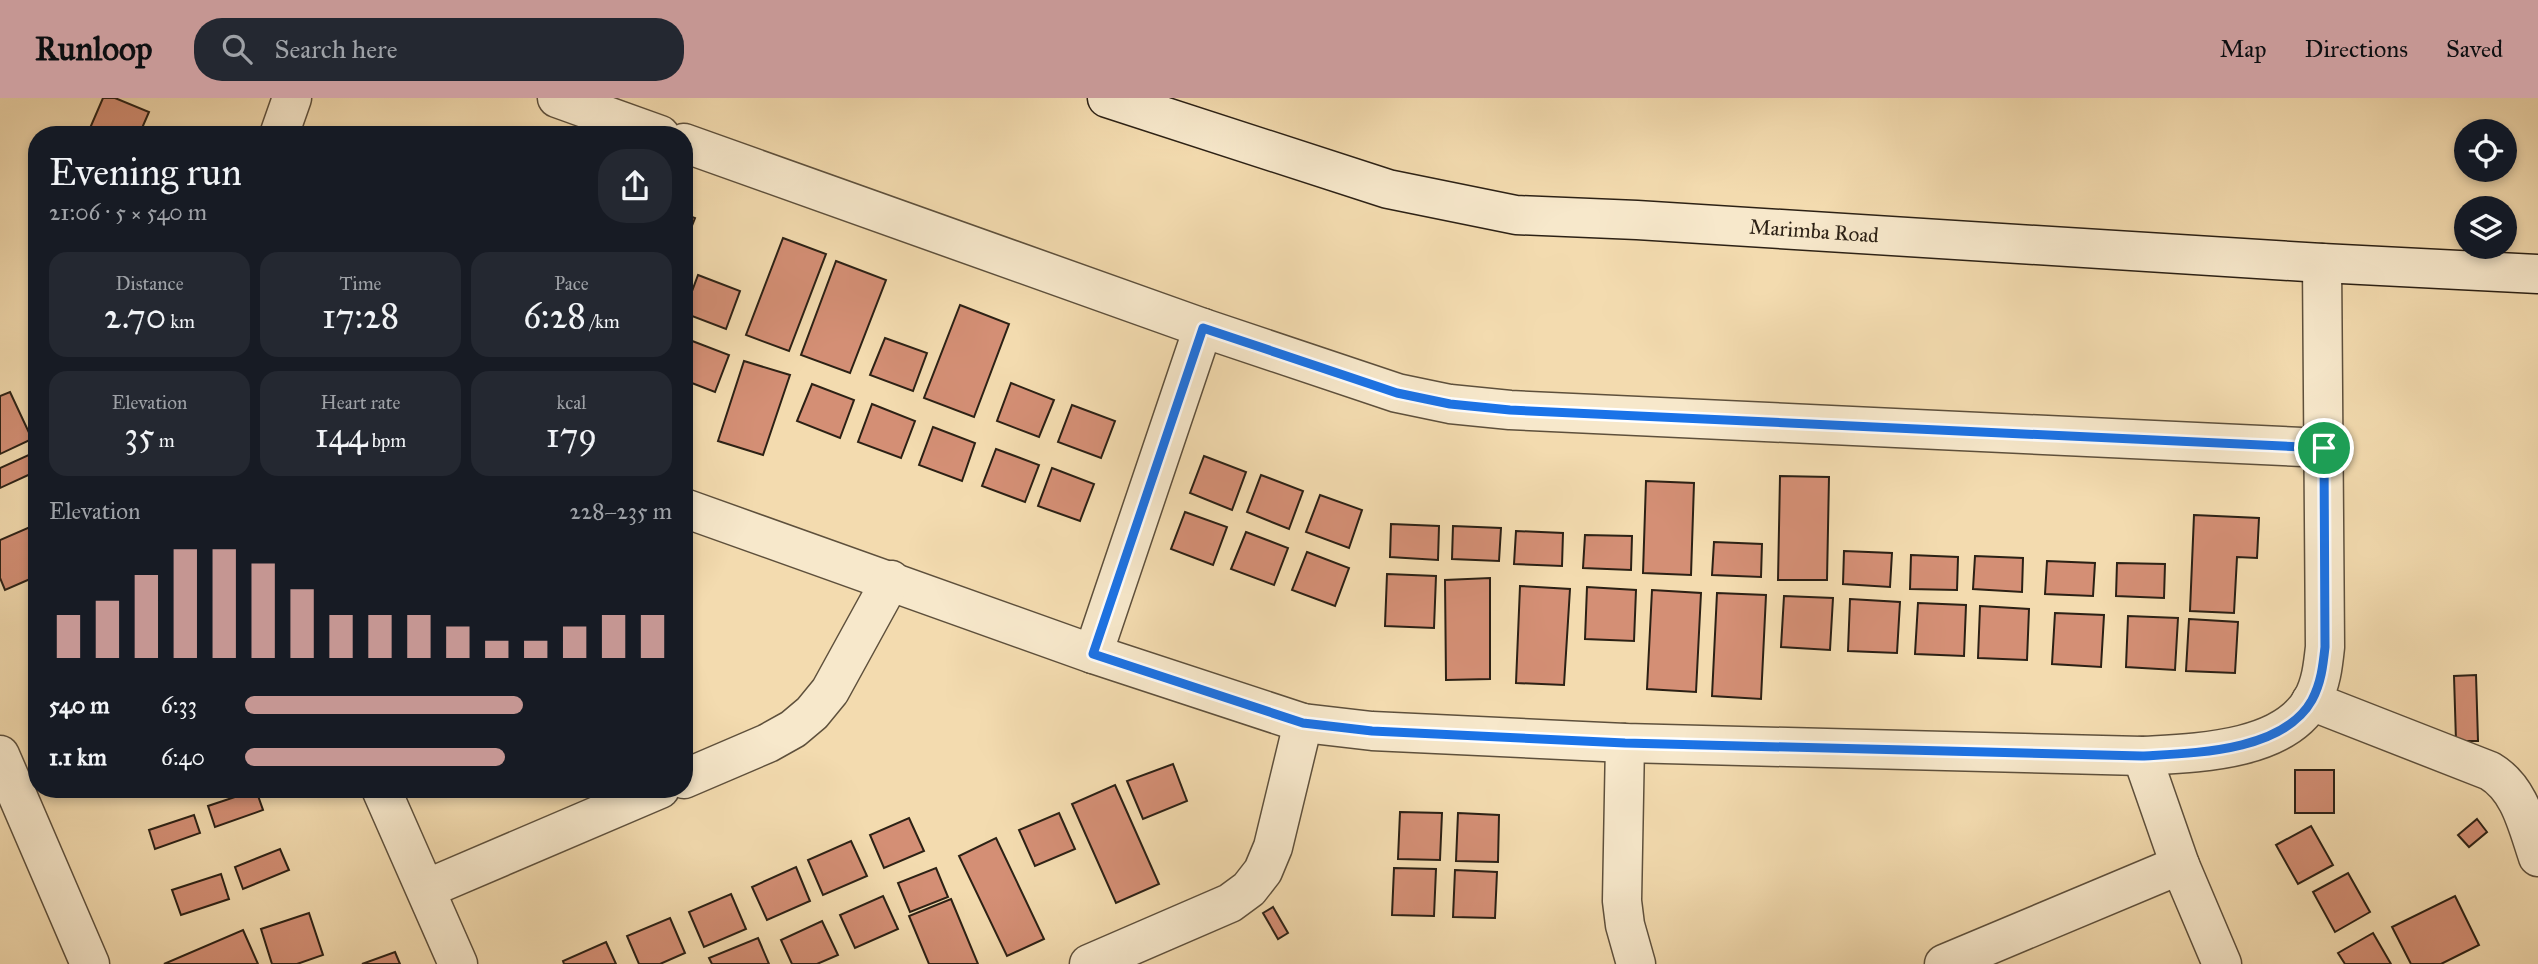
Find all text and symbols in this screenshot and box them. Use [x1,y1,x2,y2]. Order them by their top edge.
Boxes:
search box [194,18,684,81]
text: Runloop [35,29,152,69]
icon: search [218,30,256,68]
text: Search here [274,33,397,65]
text: Map [2220,34,2267,64]
text: Directions [2305,34,2408,64]
text: Saved [2446,34,2503,64]
map controls [2454,119,2517,259]
button: locate [2454,119,2517,182]
text: Evening run [49,149,242,195]
button: share [598,149,672,223]
button: layers [2454,196,2517,259]
text: 21:06 · 5 × 540 m [49,198,207,226]
street label: Marimba Road [1748,213,1880,249]
text: Distance [115,272,184,295]
text: Time [339,272,382,295]
text: Pace [554,272,589,295]
text: 2.70 [104,295,166,338]
text: 17:28 [322,295,399,338]
text: 6:28 [523,295,586,338]
text: km [166,310,195,333]
text: /km [586,310,620,333]
text: Elevation [112,391,187,414]
text: Heart rate [321,391,400,414]
text: kcal [557,391,586,414]
text: 35 [124,414,155,457]
text: 144 [315,414,368,457]
text: 179 [546,414,597,457]
pin [2294,418,2354,478]
text: m [155,429,175,452]
text: bpm [368,429,406,452]
icon: arrive [2305,429,2343,467]
text: Elevation [49,497,140,525]
text: 228–235 m [570,497,672,525]
text: 540 m [49,691,110,719]
text: 6:33 [161,691,197,719]
text: 1.1 km [49,743,107,771]
text: 6:40 [161,743,205,771]

